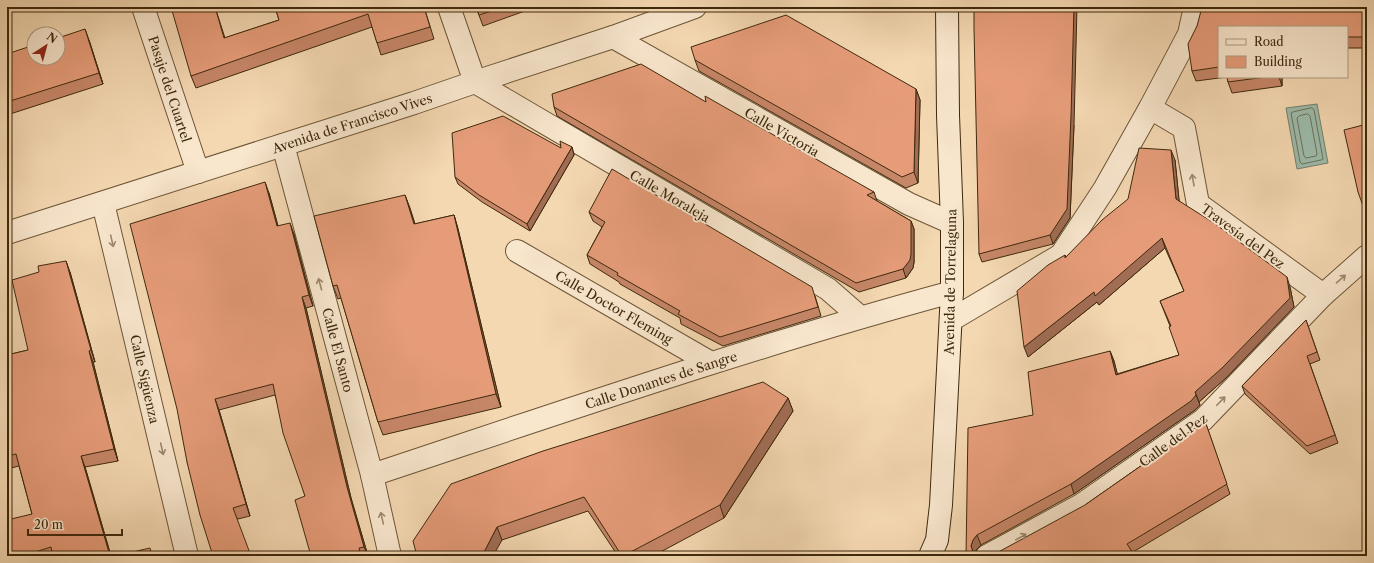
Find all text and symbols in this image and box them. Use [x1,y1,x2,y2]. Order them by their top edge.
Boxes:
north arrow [26,26,66,66]
legend [1218,26,1348,78]
text: N [44,29,60,47]
street label: Pasaje del Cuartel [145,34,195,144]
text: Road [1254,34,1284,49]
text: Building [1254,54,1302,69]
street label: Avenida de Francisco Vives [269,89,434,157]
street label: Calle Victoria [742,104,822,160]
street label: Calle Moraleja [627,167,713,226]
one-way arrow [1189,174,1197,187]
street label: Travesía del Pez [1198,200,1288,272]
street label: Avenida de Torrelaguna [941,209,959,356]
one-way arrow [109,234,116,247]
street label: Calle Doctor Fleming [553,267,676,347]
one-way arrow [1336,274,1346,284]
one-way arrow [316,278,323,291]
street label: Calle El Santo [319,306,357,394]
street label: Calle Sigüenza [127,333,163,425]
street label: Calle Donantes de Sangre [583,348,739,412]
one-way arrow [1216,396,1225,406]
street label: Calle del Pez [1136,410,1210,470]
one-way arrow [158,442,166,455]
scale bar [28,511,122,537]
one-way arrow [377,512,385,525]
text: 20 m [34,517,63,532]
one-way arrow [1015,533,1027,541]

